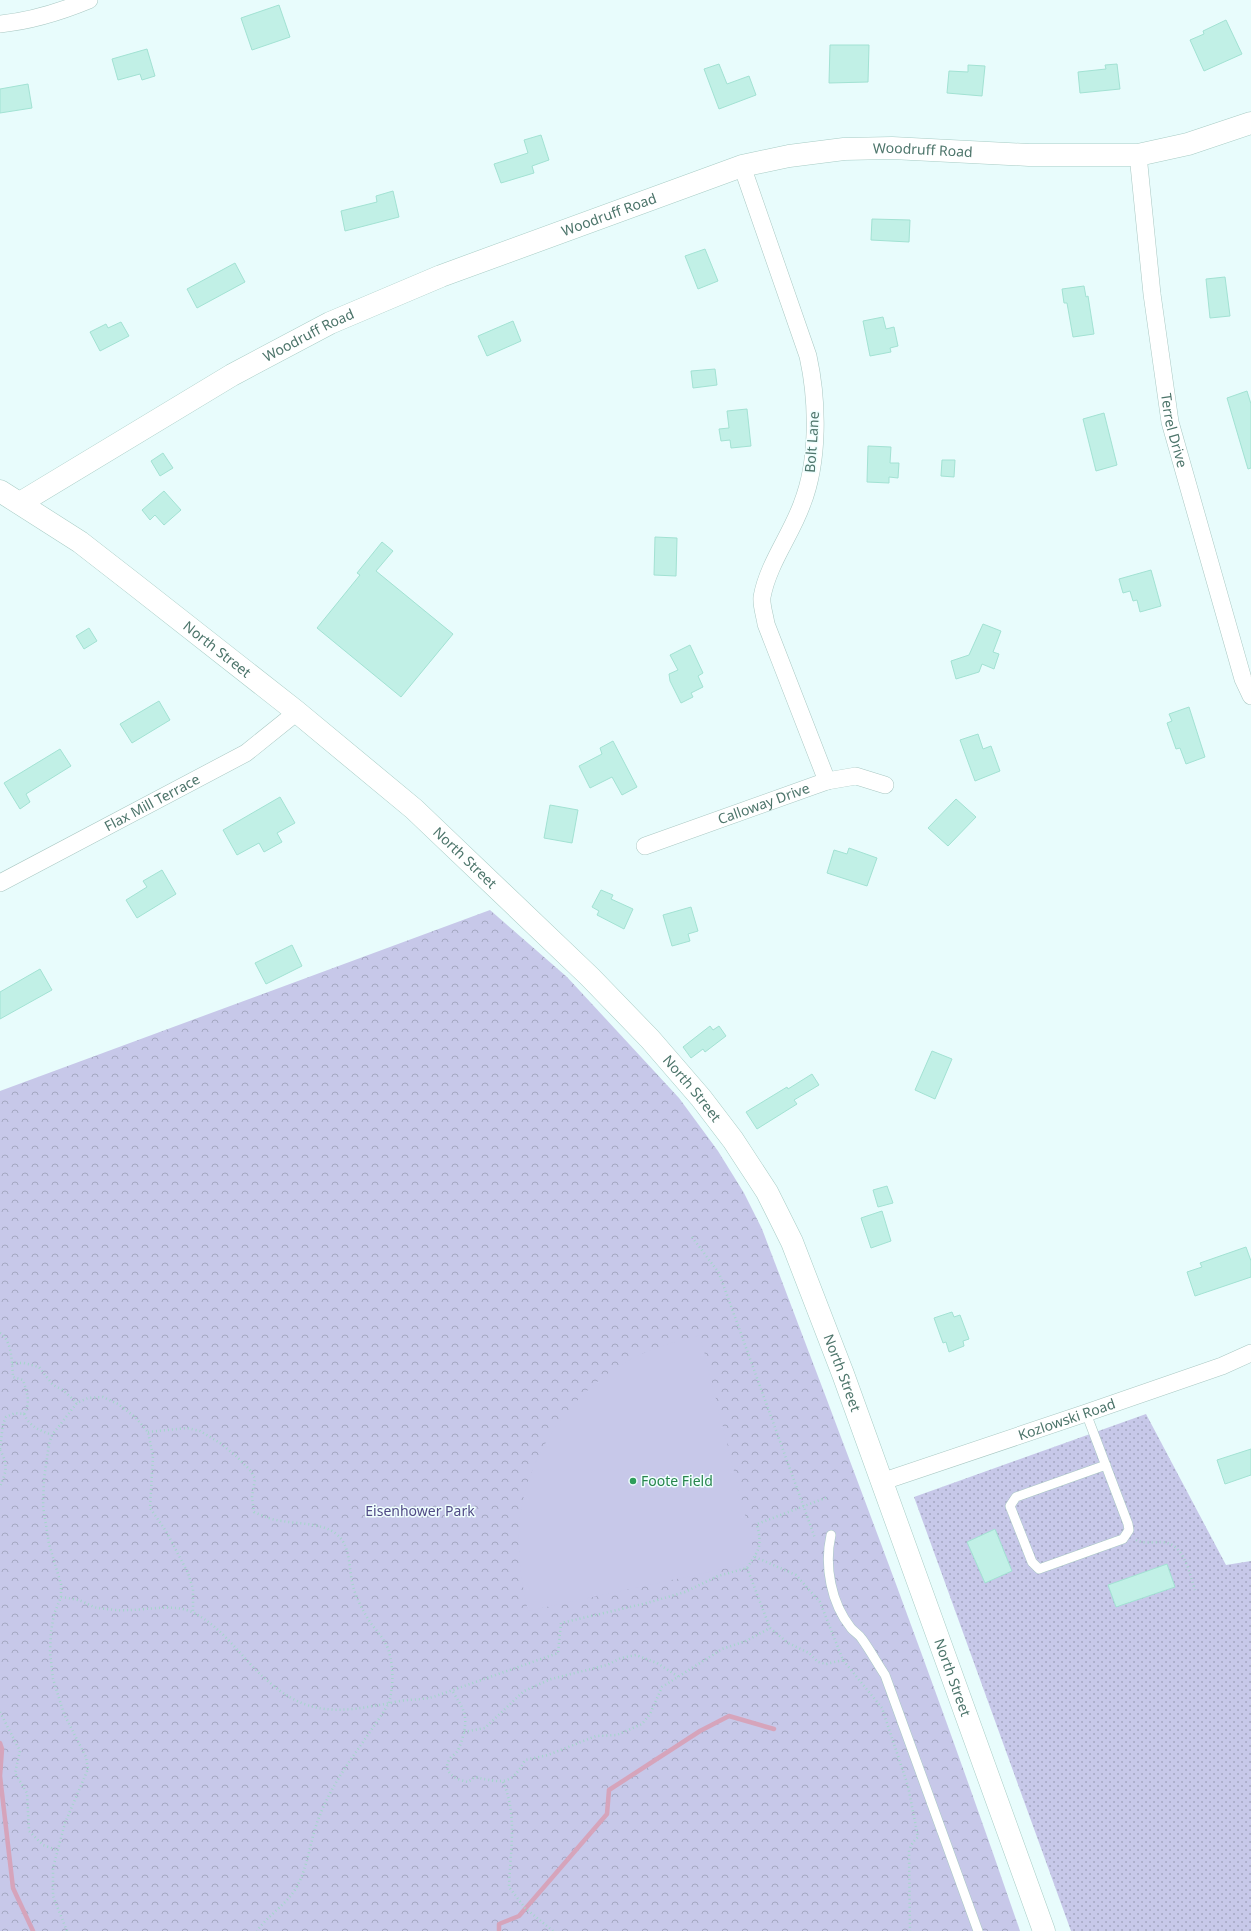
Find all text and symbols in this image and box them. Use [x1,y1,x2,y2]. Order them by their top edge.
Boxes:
street label: Woodruff Road [873,138,973,161]
street label: Woodruff Road [559,188,659,240]
street label: Woodruff Road [260,304,357,366]
street label: Terrel Drive [1157,392,1192,470]
street label: Bolt Lane [800,410,823,473]
street label: North Street [180,616,255,682]
street label: Flax Mill Terrace [101,769,203,835]
street label: Calloway Drive [715,778,812,828]
street label: North Street [429,822,501,892]
street label: North Street [659,1051,726,1125]
street label: North Street [819,1331,866,1414]
street label: Kozlowski Road [1015,1394,1118,1444]
place label: Foote Field [641,1471,713,1490]
marker: Foote Field [628,1476,638,1486]
park label: Eisenhower Park [365,1501,475,1520]
street label: North Street [930,1636,976,1719]

